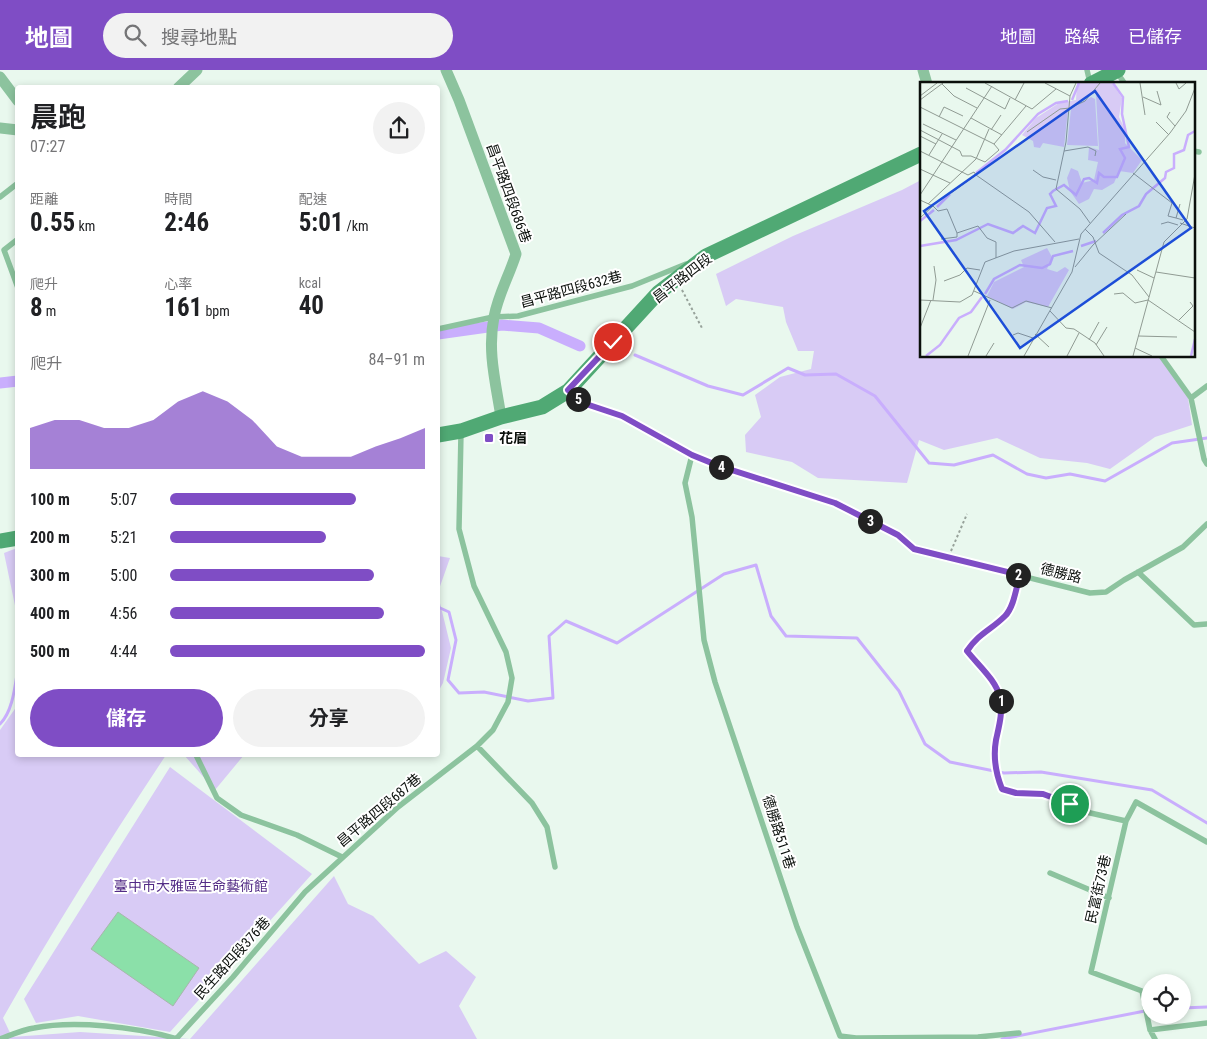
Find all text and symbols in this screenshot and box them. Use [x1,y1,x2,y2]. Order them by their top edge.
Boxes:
search box [103,13,453,58]
icon: search [121,21,149,49]
text: 地圖 [25,24,73,52]
text: 搜尋地點 [161,26,237,49]
text: 地圖 [1000,26,1036,47]
text: 路線 [1064,26,1100,47]
text: 已儲存 [1128,26,1182,47]
inset map [920,82,1194,358]
text: 晨跑 [30,101,86,134]
button: share [373,102,425,154]
text: 07:27 [30,137,65,156]
street label: 昌平路四段686巷 [484,141,534,245]
text: 距離 [30,191,58,207]
text: 時間 [164,191,192,207]
text: 配速 [299,191,327,207]
text: 0.55 [30,208,75,237]
text: 2:46 [164,208,209,237]
text: 5:01 [299,208,343,237]
text: km [75,218,95,234]
text: /km [343,218,369,234]
street label: 昌平路四段 [649,250,715,306]
street label: 昌平路四段632巷 [518,268,624,310]
text: kcal [299,275,321,291]
text: 爬升 [30,276,58,292]
text: 心率 [164,276,192,292]
text: 40 [299,291,324,320]
text: 8 [30,293,43,322]
text: 161 [164,293,202,322]
text: m [43,303,56,319]
text: bpm [202,303,230,319]
pin [592,321,634,363]
icon: check [599,328,627,356]
text: 84–91 m [369,350,425,369]
text: 爬升 [30,354,62,373]
pin: 5 [566,386,590,412]
text: 5 [575,391,582,407]
place label: 花眉 [499,430,527,446]
marker: 花眉 [483,432,495,444]
pin: 4 [708,454,734,480]
text: 4 [718,459,725,475]
text: 100 m [30,490,70,509]
text: 5:07 [110,490,137,509]
pin: 3 [858,508,882,534]
text: 3 [867,513,874,529]
text: 200 m [30,528,70,547]
text: 5:21 [110,528,137,547]
street label: 德勝路 [1039,560,1083,586]
pin: 2 [1006,562,1030,588]
text: 300 m [30,566,70,585]
text: 5:00 [110,566,137,585]
text: 2 [1015,567,1022,583]
text: 400 m [30,604,70,623]
text: 4:56 [110,604,137,623]
text: 500 m [30,642,70,661]
text: 4:44 [110,642,137,661]
pin: 1 [988,688,1014,714]
button: 儲存 [30,689,223,747]
button: 分享 [233,689,425,747]
text: 1 [998,693,1005,709]
street label: 昌平路四段687巷 [334,770,424,850]
pin [1049,783,1091,825]
icon: arrive [1056,790,1084,818]
street label: 德勝路511巷 [760,793,798,871]
street label: 民富街73巷 [1082,853,1114,925]
park label: 臺中市大雅區生命藝術館 [114,878,268,894]
street label: 民生路四段376巷 [191,914,273,1002]
map controls [1141,974,1191,1024]
button: locate [1141,974,1191,1024]

